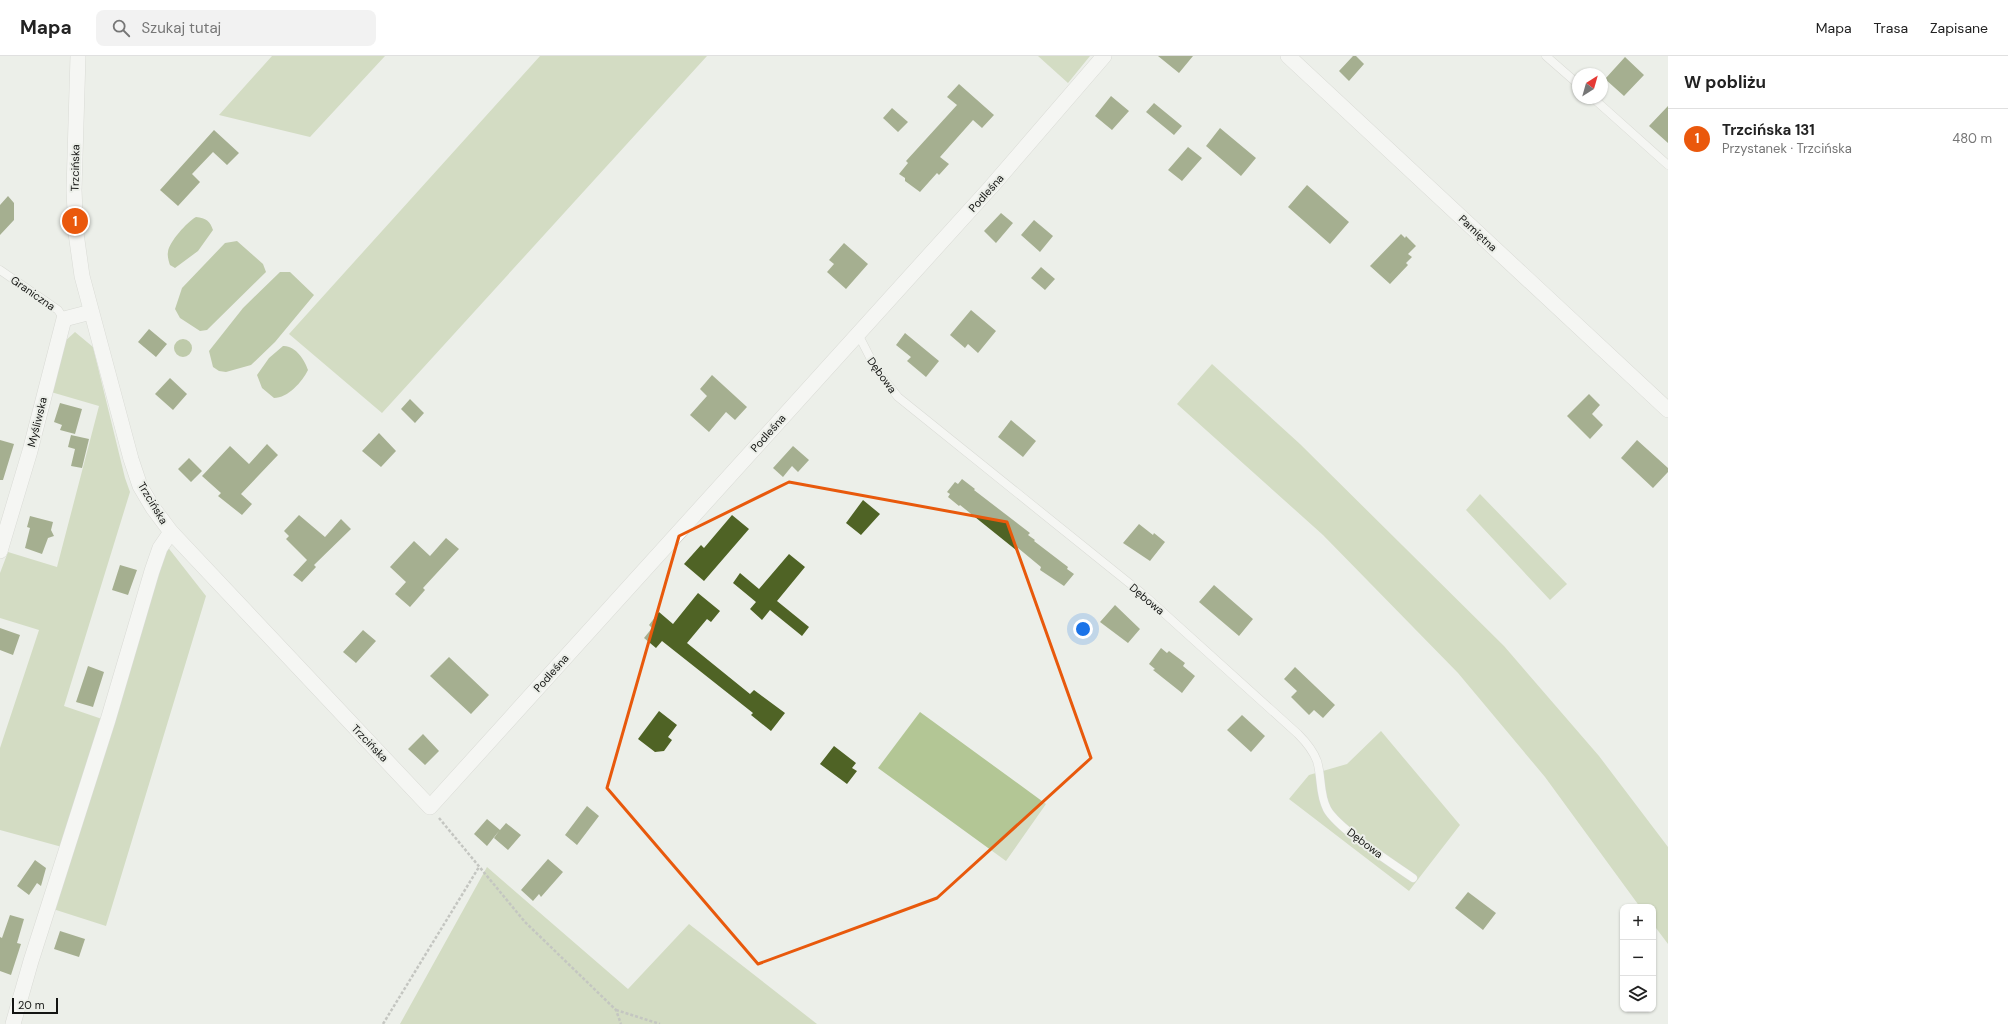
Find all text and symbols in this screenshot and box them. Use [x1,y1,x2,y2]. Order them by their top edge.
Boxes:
search box [96,10,376,46]
text: Mapa [20,15,72,40]
icon: search [110,17,132,39]
text: Szukaj tutaj [142,18,221,38]
text: Mapa [1816,19,1852,37]
text: Trasa [1874,19,1908,37]
text: Zapisane [1930,19,1988,37]
north arrow [1572,68,1608,104]
text: W pobliżu [1684,71,1766,93]
text: Trzcińska 131 [1722,120,1815,140]
text: 1 [1695,130,1699,147]
text: 480 m [1952,130,1992,147]
text: Przystanek · Trzcińska [1722,140,1852,157]
street label: Trzcińska [68,144,82,192]
street label: Podleśna [965,171,1007,215]
pin: 1 [62,206,88,236]
street label: Pamiętna [1456,212,1500,254]
street label: Graniczna [8,273,58,313]
street label: Dębowa [864,354,900,396]
street label: Myśliwska [24,396,50,448]
street label: Podleśna [747,411,789,455]
street label: Trzcińska [135,479,171,527]
street label: Dębowa [1127,580,1167,618]
your location [1073,619,1093,639]
street label: Podleśna [530,651,572,695]
street label: Trzcińska [349,721,391,765]
street label: Dębowa [1344,825,1386,861]
map controls [1620,904,1656,1012]
button: + [1620,904,1656,940]
button: − [1620,940,1656,976]
button: layers [1620,976,1656,1012]
scale bar [12,996,58,1015]
text: 20 m [18,998,44,1012]

